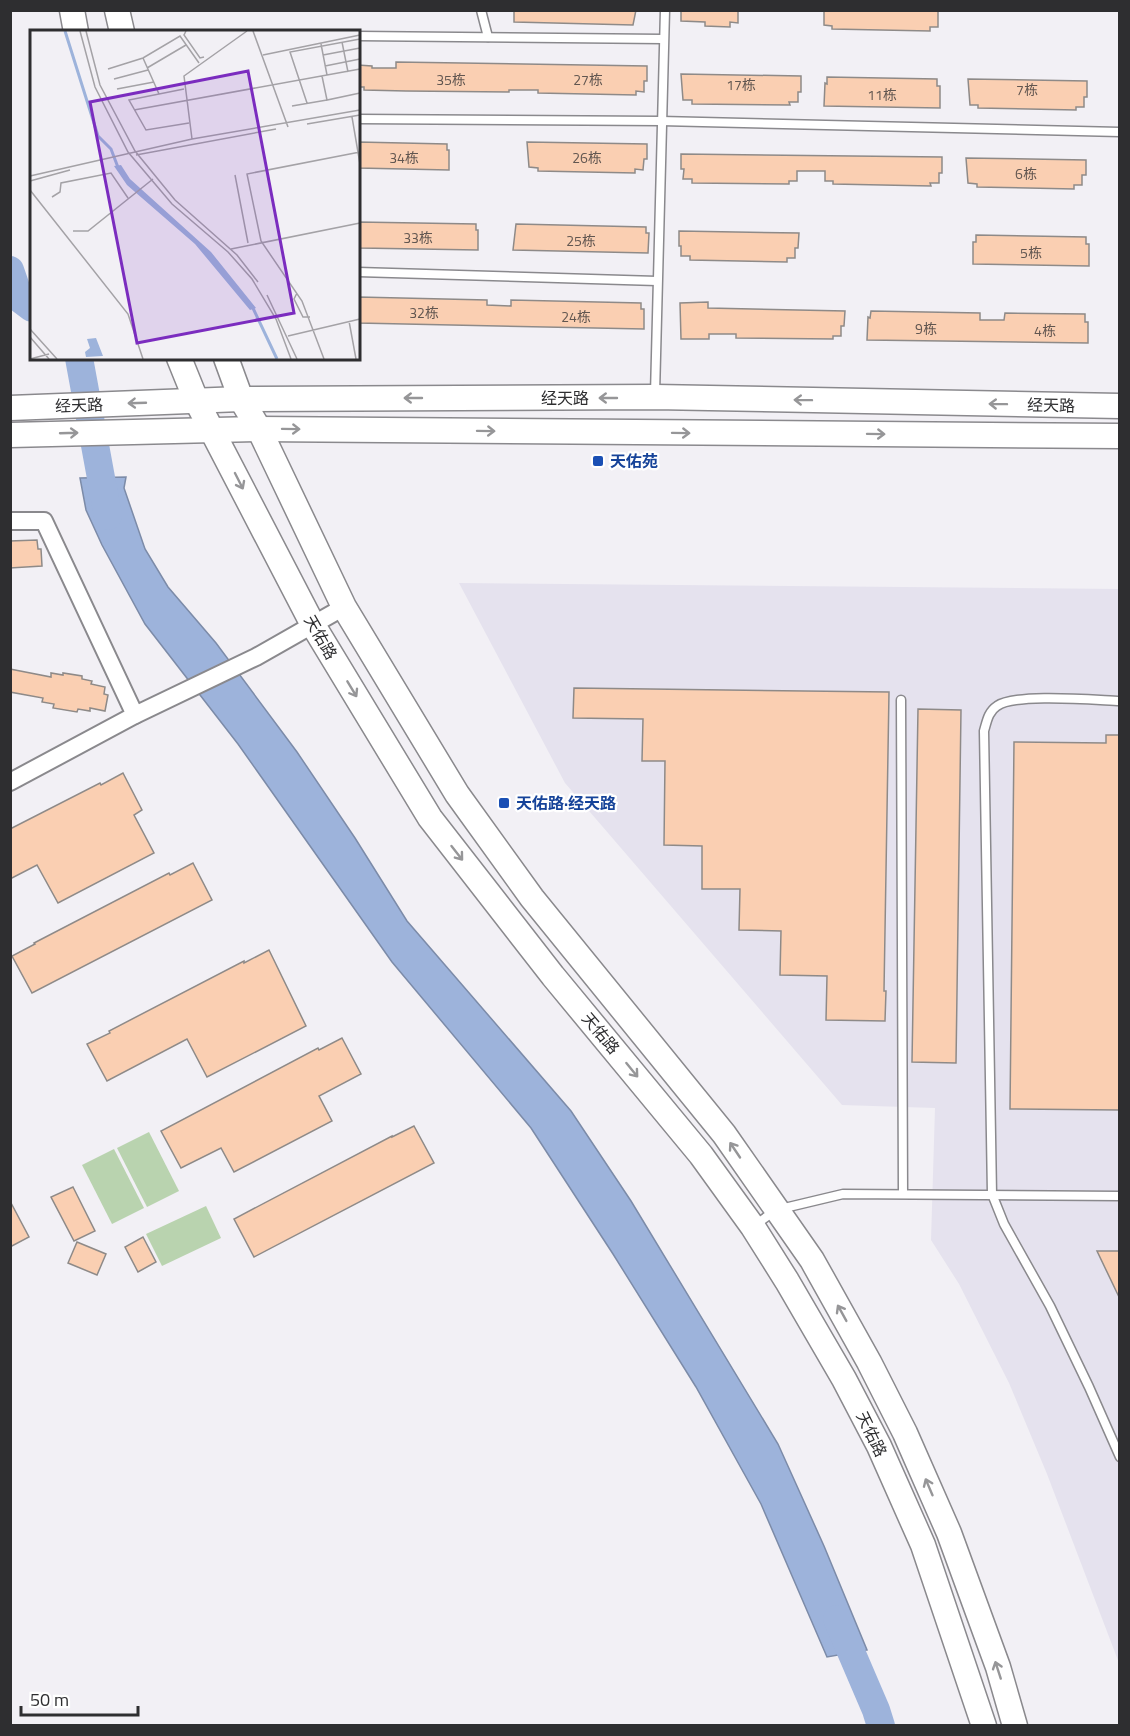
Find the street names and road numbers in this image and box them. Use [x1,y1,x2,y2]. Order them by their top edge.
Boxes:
street label: 经天路 [541,386,589,410]
street label: 经天路 [55,392,103,418]
street label: 经天路 [1027,393,1075,417]
street label: 天佑路 [299,610,343,664]
street label: 天佑路 [576,1007,626,1059]
street label: 天佑路 [851,1407,893,1461]

